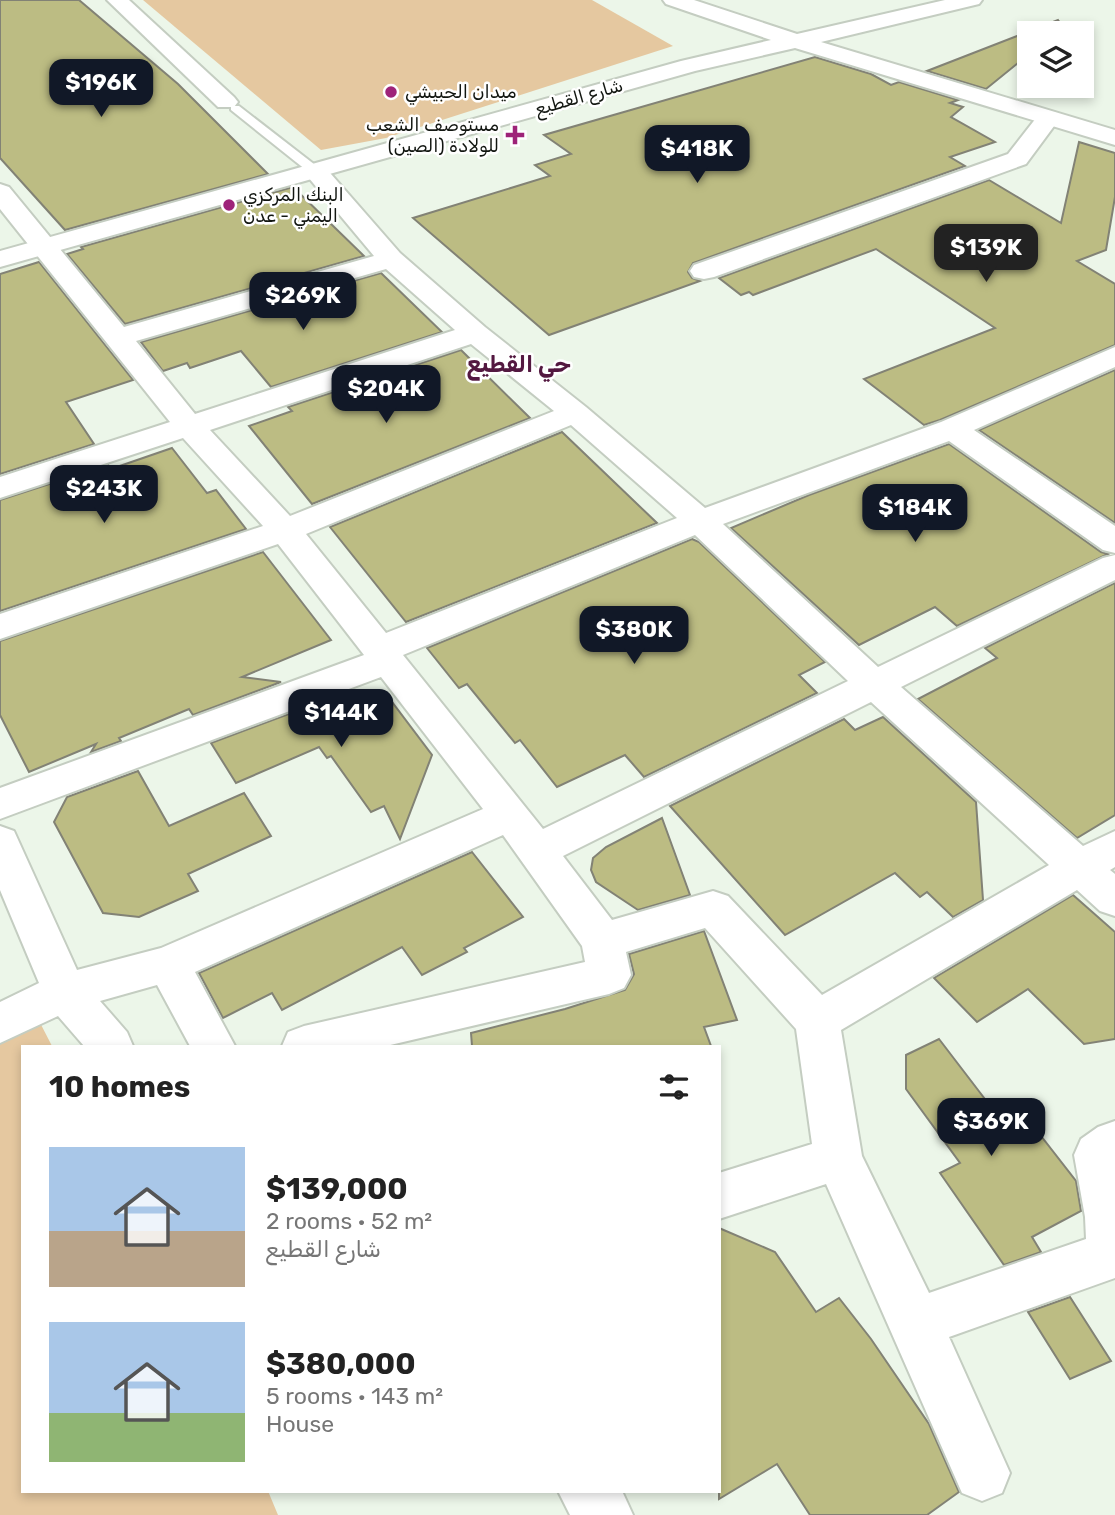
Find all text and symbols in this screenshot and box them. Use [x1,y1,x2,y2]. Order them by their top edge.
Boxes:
map controls [1017,21,1094,98]
button: layers [1017,21,1094,98]
pin: $196K [52,60,150,119]
text: $196K [65,68,137,96]
street label: شارع القطيع [533,74,626,122]
place label: ميدان الحبيشي [405,81,517,105]
marker: ميدان الحبيشي [383,84,399,100]
place label: مستوصف الشعب (الصين) للولادة [366,114,499,157]
marker: مستوصف الشعب (الصين) للولادة [505,125,525,145]
pin: $418K [648,125,746,185]
text: $418K [661,134,733,162]
place label: البنك المركزي اليمني - عدن [243,184,344,229]
marker: البنك المركزي اليمني - عدن [221,197,237,213]
pin: $139K [937,224,1035,284]
text: $139K [950,233,1022,261]
pin: $269K [254,272,352,332]
text: $269K [265,281,341,309]
district label: حي القطيع [467,350,571,382]
pin: $204K [337,366,435,425]
text: $204K [348,374,424,402]
pin: $243K [55,466,153,525]
text: $243K [66,474,142,502]
pin: $184K [866,484,964,544]
text: $184K [878,493,952,521]
pin: $380K [585,606,683,666]
text: $380K [596,615,672,643]
pin: $144K [292,690,390,749]
text: $144K [304,698,378,726]
icon: filters [655,1068,693,1106]
text: 10 homes [49,1069,190,1105]
pin: $369K [942,1098,1040,1158]
text: $369K [953,1107,1029,1135]
text: $139,000 [266,1171,408,1207]
icon: home [105,1175,189,1259]
text: 2 rooms · 52 m² [266,1207,432,1235]
text: شارع القطيع [266,1235,381,1263]
text: $380,000 [266,1346,416,1382]
icon: home [105,1350,189,1434]
text: 5 rooms · 143 m² [266,1382,443,1410]
text: House [266,1410,334,1438]

